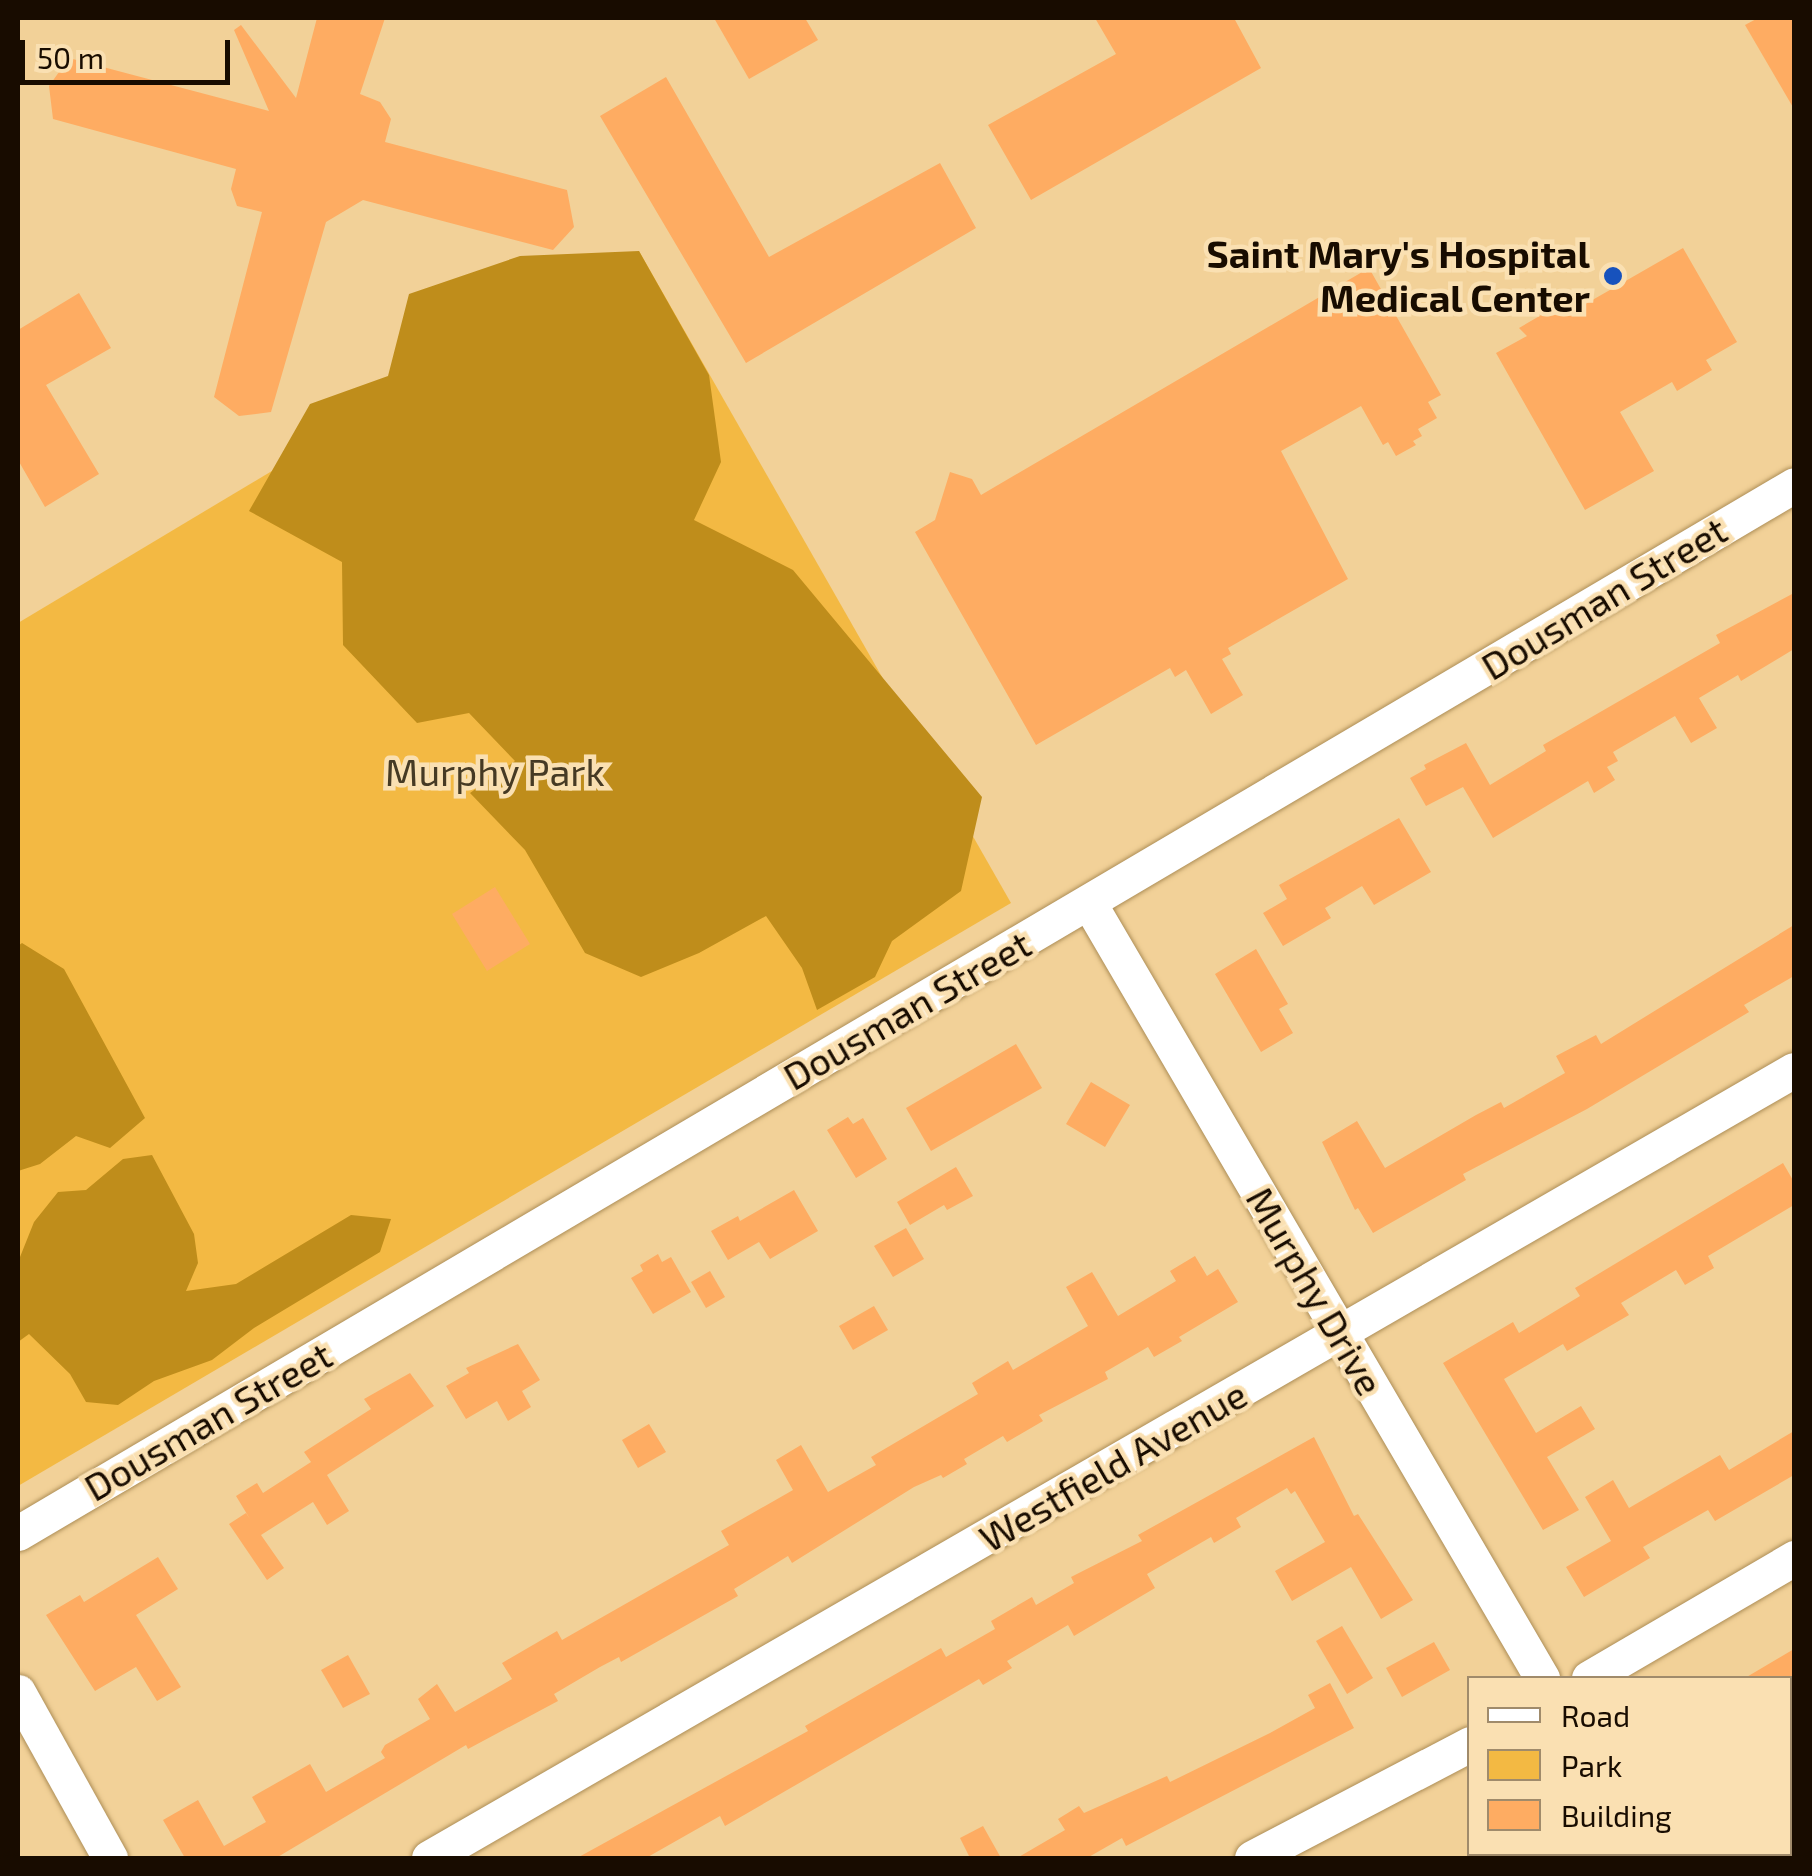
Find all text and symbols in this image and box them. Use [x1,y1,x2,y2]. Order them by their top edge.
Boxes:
scale bar [25,20,235,82]
text: 50 m [37,39,104,75]
place label: Saint Mary's Hospital Medical Center [1207,231,1590,320]
marker: Saint Mary's Hospital Medical Center [1600,263,1626,289]
street label: Dousman Street [1473,507,1735,689]
park label: Murphy Park [385,749,605,795]
street label: Dousman Street [775,921,1039,1099]
street label: Murphy Drive [1237,1179,1393,1403]
street label: Dousman Street [76,1332,340,1510]
street label: Westfield Avenue [971,1371,1255,1561]
legend [1467,1676,1792,1856]
text: Road [1561,1697,1630,1733]
text: Park [1561,1747,1622,1783]
text: Building [1561,1797,1672,1833]

